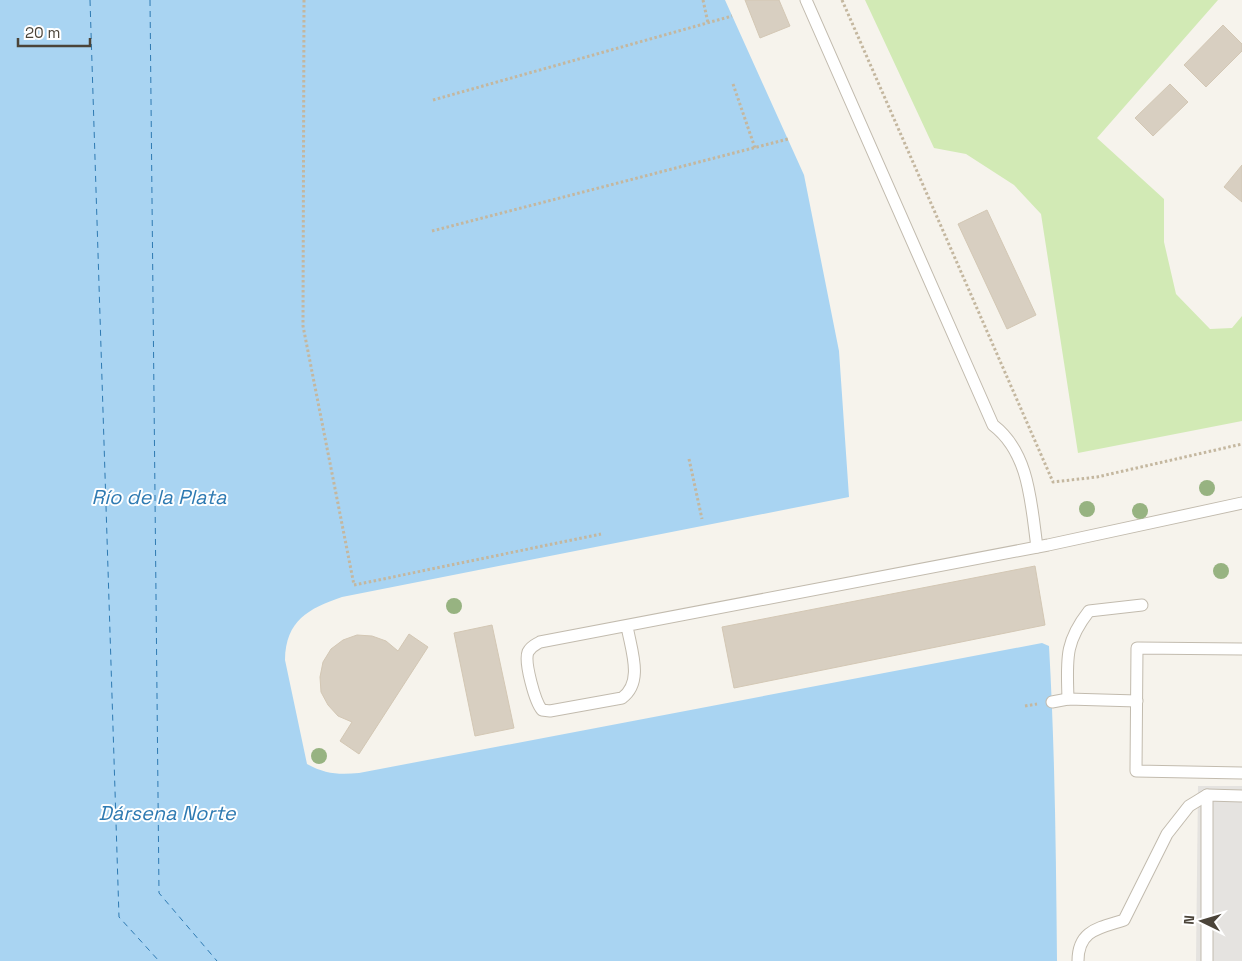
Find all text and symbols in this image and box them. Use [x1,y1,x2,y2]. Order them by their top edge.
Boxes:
scale bar [18,15,90,47]
text: 20 m [25,23,60,42]
water label: Río de la Plata [92,484,227,510]
water label: Dársena Norte [98,800,237,826]
north arrow [1177,896,1227,946]
text: N [1180,914,1198,925]

